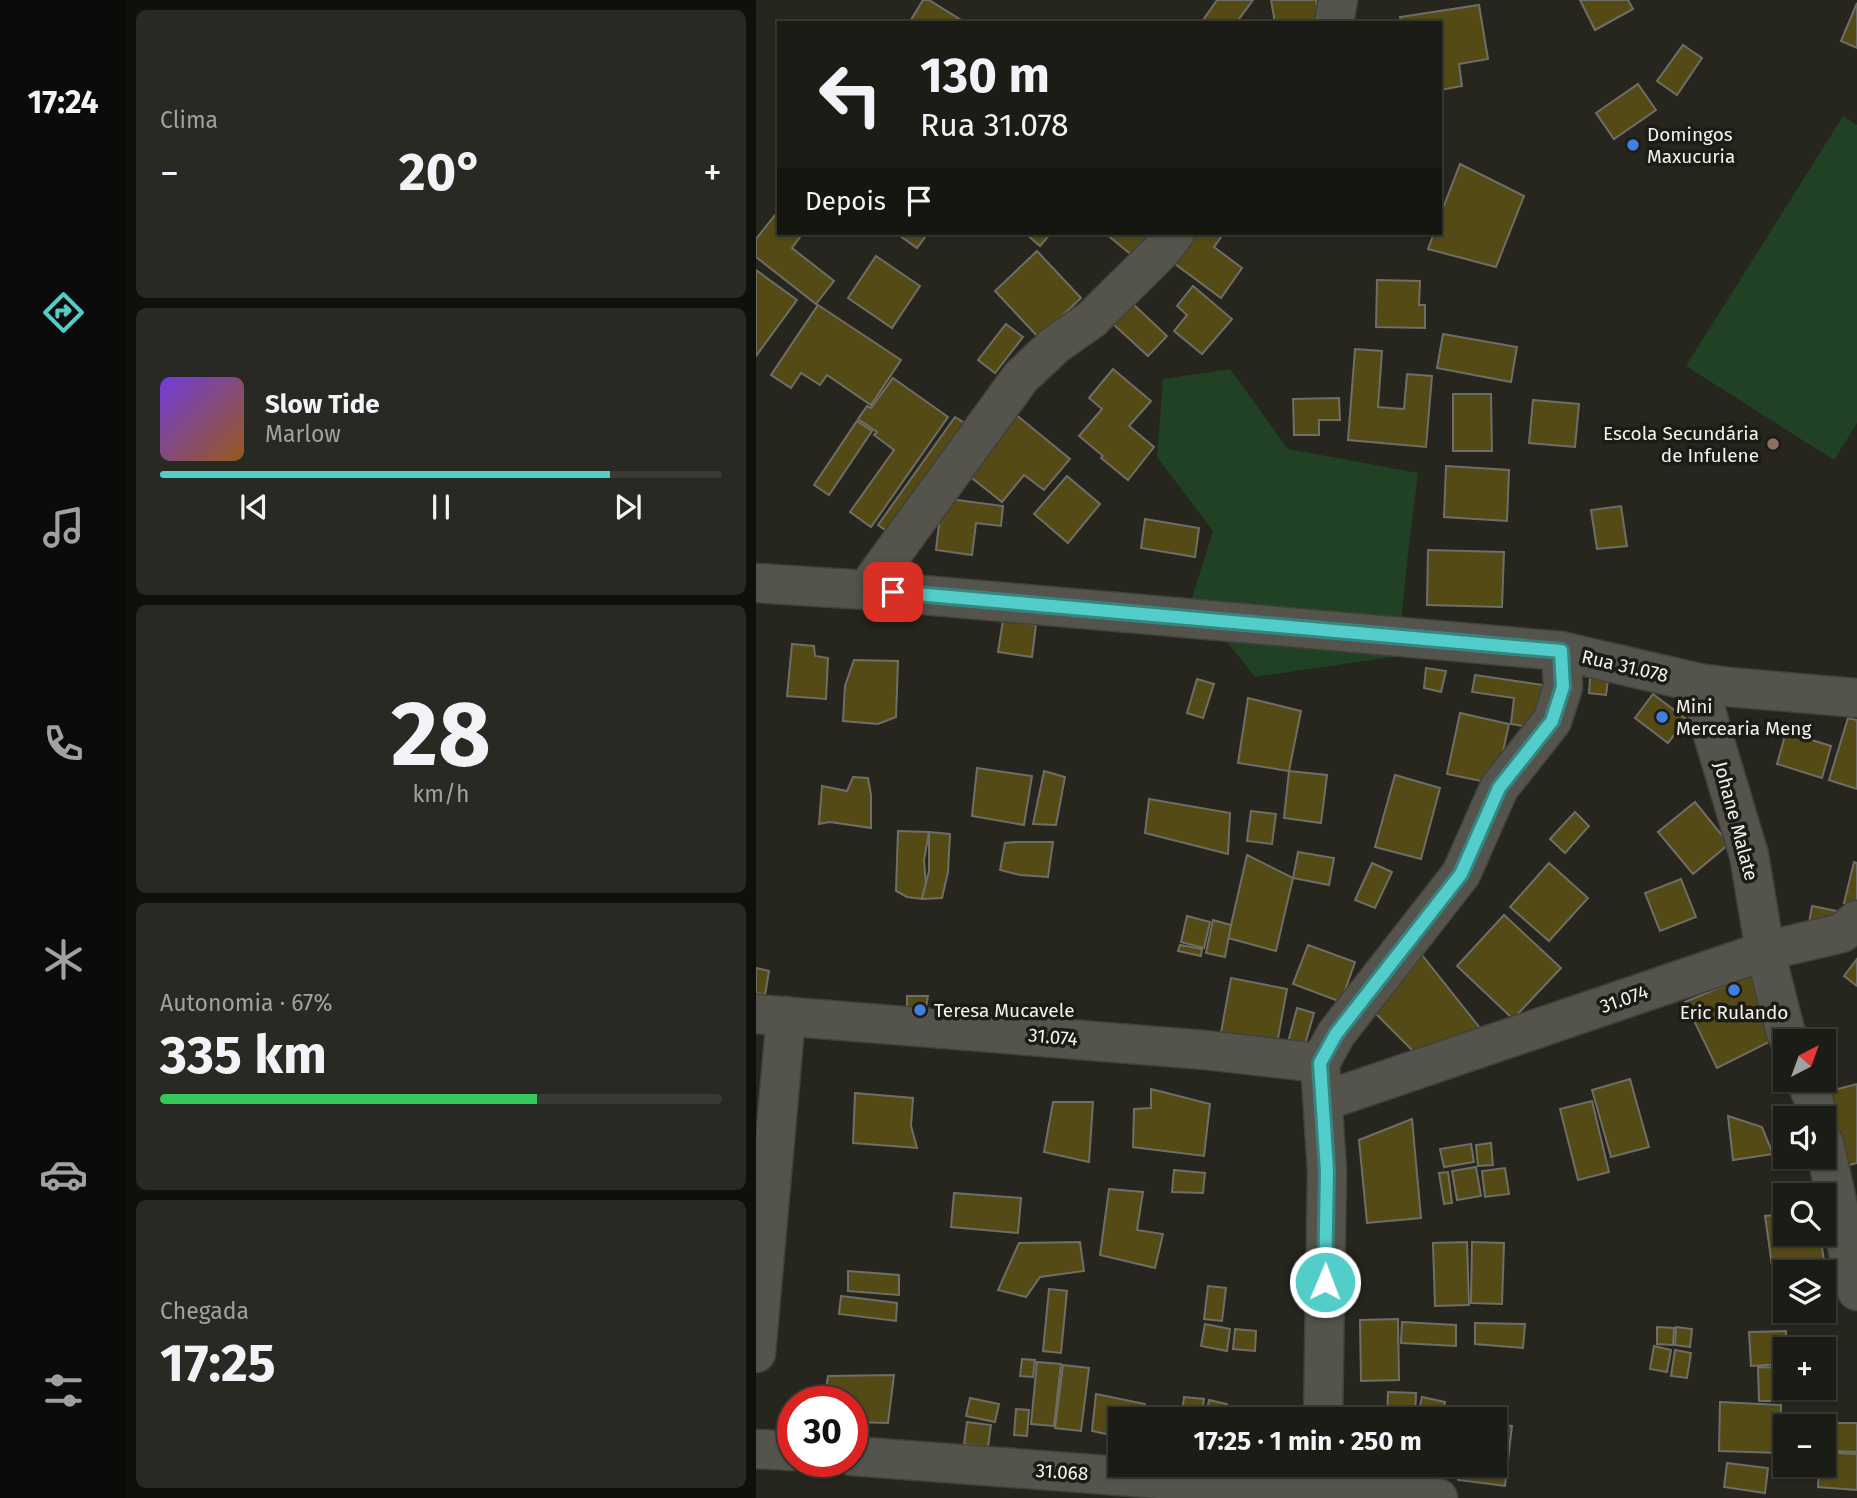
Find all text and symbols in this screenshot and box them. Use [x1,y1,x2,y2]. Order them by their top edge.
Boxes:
text: 130 m [920,46,1050,105]
icon: left [805,49,896,140]
text: 17:24 [27,83,99,121]
text: Clima [160,106,218,134]
text: Rua 31.078 [920,106,1069,144]
place label: Domingos Maxucuria [1647,123,1735,168]
marker: Domingos Maxucuria [1625,137,1641,153]
text: 20° [399,141,483,204]
text: − [160,150,179,196]
text: + [703,150,722,196]
icon: arrive [900,182,938,220]
text: Depois [805,186,886,217]
icon: directions [39,288,88,337]
text: Slow Tide [265,389,380,420]
text: Marlow [265,420,341,448]
place label: Escola Secundária de Infulene [1603,422,1759,467]
marker: Escola Secundária de Infulene [1765,436,1781,452]
icon: previous [235,488,273,526]
icon: pause [422,488,460,526]
icon: next [609,488,647,526]
icon: music [39,503,88,552]
pin [863,562,923,622]
icon: arrive [874,573,912,611]
street label: Rua 31.078 [1579,645,1671,687]
text: 28 [391,680,491,789]
place label: Mini Mercearia Meng [1676,695,1811,740]
marker: Mini Mercearia Meng [1654,709,1670,725]
icon: phone [39,719,88,768]
street label: Johane Malate [1709,759,1763,883]
text: km/h [413,780,469,808]
icon: climate [39,935,88,984]
street label: 31.074 [1597,980,1651,1018]
marker: Eric Rulando [1726,982,1742,998]
text: Autonomia · 67% [160,989,332,1017]
place label: Teresa Mucavele [934,999,1075,1022]
place label: Eric Rulando [1680,1001,1788,1024]
marker: Teresa Mucavele [912,1002,928,1018]
street label: 31.074 [1027,1023,1079,1051]
text: 335 km [160,1024,327,1087]
north arrow [1773,1029,1836,1092]
map controls [1773,1029,1836,1477]
button: sound [1773,1106,1836,1169]
icon: car [39,1150,88,1199]
button: search [1773,1183,1836,1246]
position arrow [1288,1245,1362,1319]
button: layers [1773,1260,1836,1323]
text: Chegada [160,1297,249,1325]
text: 17:25 [160,1332,276,1395]
button: + [1773,1337,1836,1400]
icon: filters [39,1366,88,1415]
speed limit sign: 30 [777,1386,868,1477]
button: − [1773,1414,1836,1477]
text: 17:25 · 1 min · 250 m [1193,1426,1422,1457]
street label: 31.068 [1035,1459,1089,1485]

